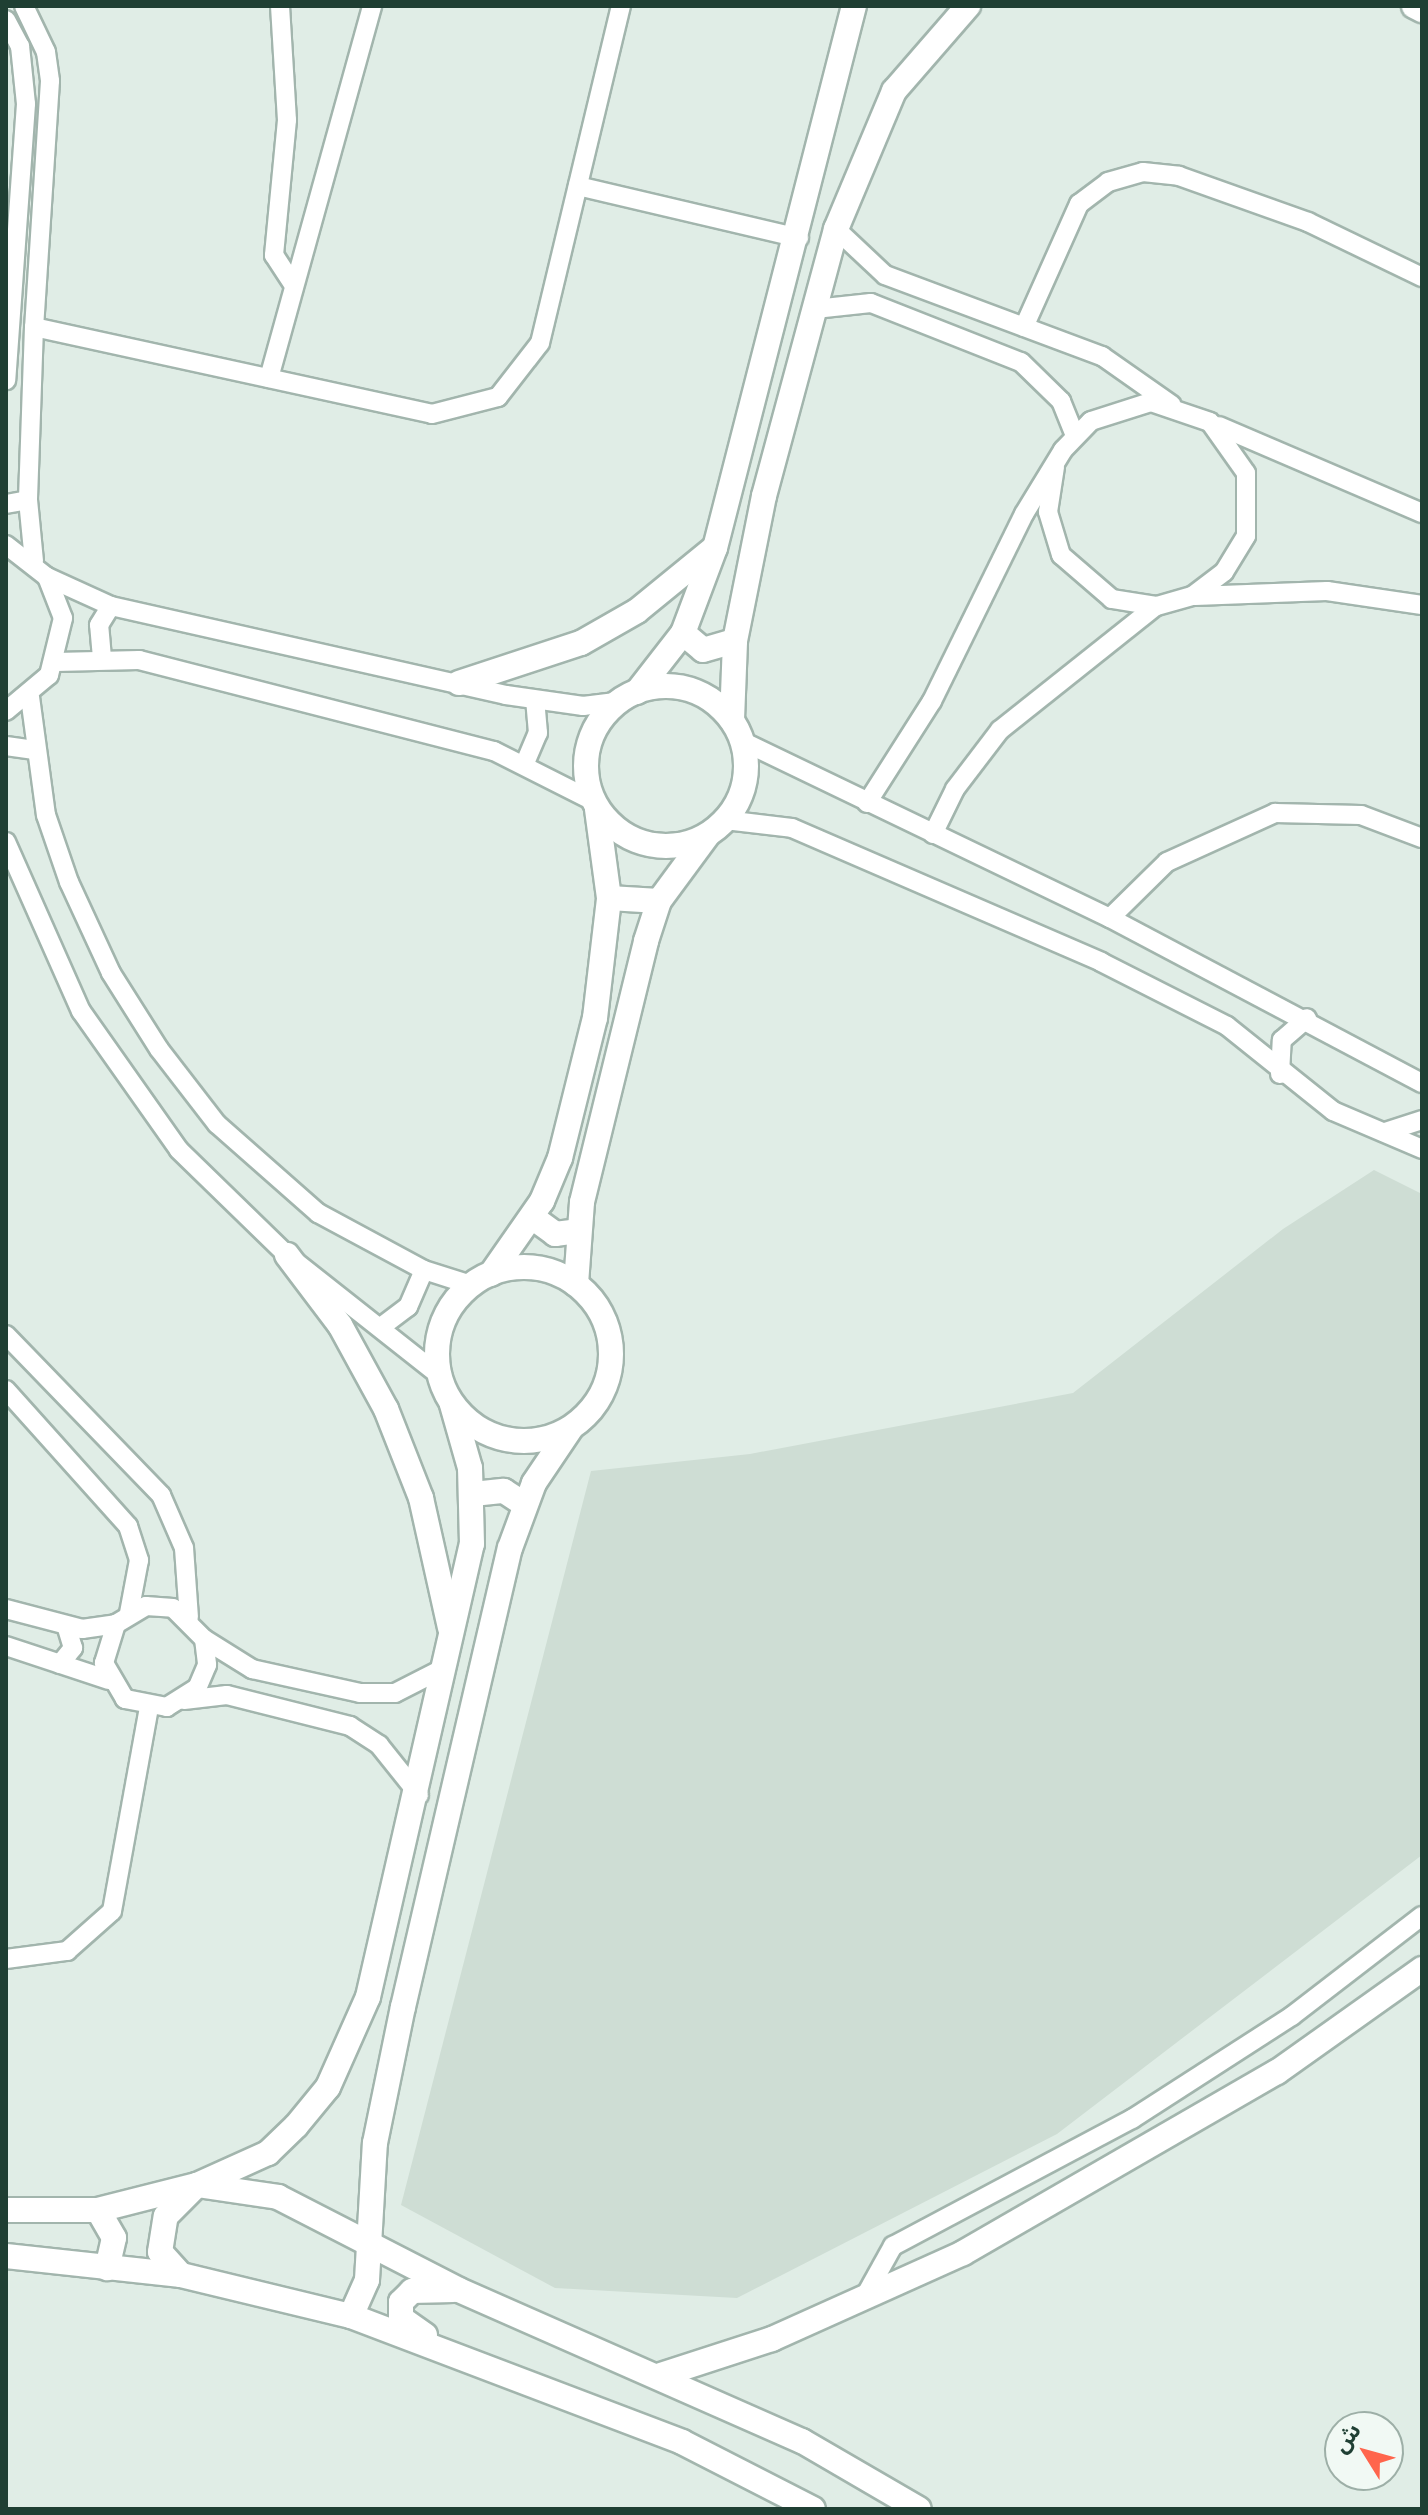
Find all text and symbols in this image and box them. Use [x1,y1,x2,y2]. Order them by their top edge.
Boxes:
north arrow [1324,2411,1404,2491]
text: ش [1327,2418,1365,2457]

